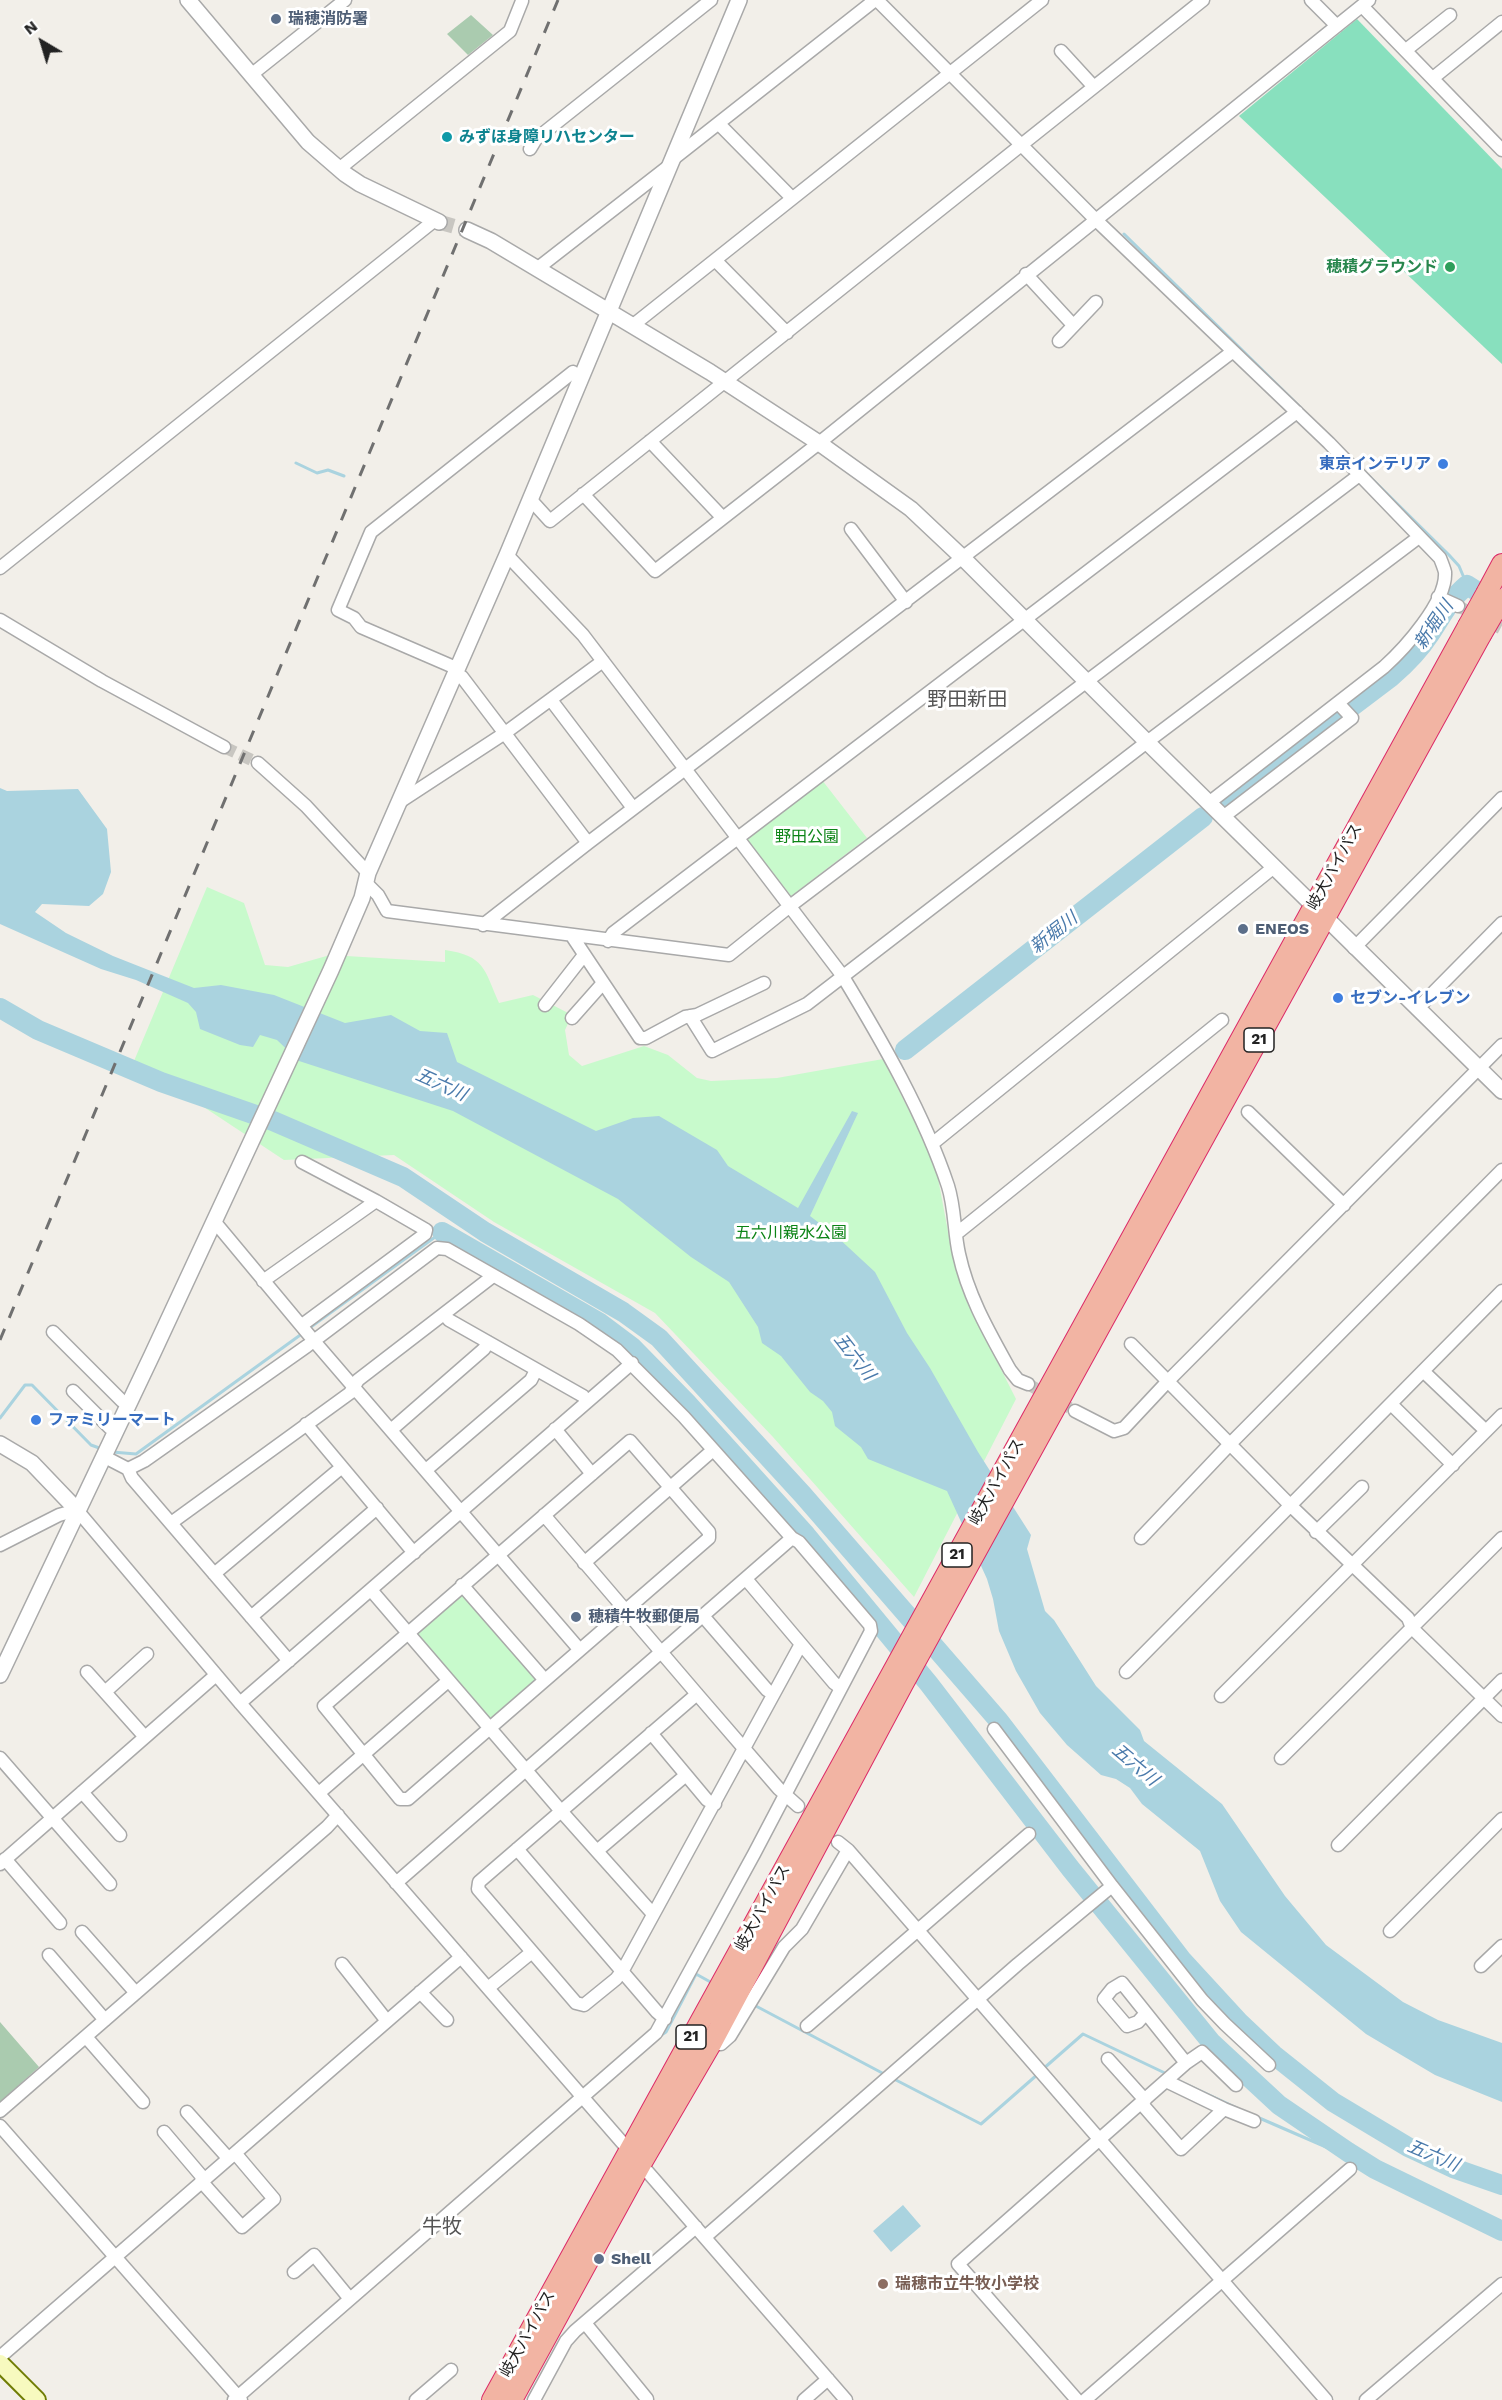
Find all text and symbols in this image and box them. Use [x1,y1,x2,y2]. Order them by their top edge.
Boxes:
place label: 瑞穂消防署 [288,9,368,29]
north arrow [12,12,72,72]
marker: 瑞穂消防署 [269,12,283,26]
text: N [20,16,41,39]
place label: みずほ身障リハセンター [459,127,635,147]
marker: みずほ身障リハセンター [440,130,454,144]
place label: 穂積グラウンド [1326,257,1438,277]
marker: 穂積グラウンド [1443,260,1457,274]
place label: 東京インテリア [1319,454,1431,474]
marker: 東京インテリア [1436,457,1450,471]
water label: 新堀川 [1410,597,1458,653]
district label: 野田新田 [927,688,1007,712]
street label: 岐大バイパス [1303,820,1367,914]
park label: 野田公園 [775,827,839,847]
water label: 新堀川 [1026,908,1082,958]
place label: ENEOS [1255,919,1309,939]
marker: ENEOS [1236,922,1250,936]
place label: セブン-イレブン [1350,988,1470,1008]
marker: セブン-イレブン [1331,991,1345,1005]
road number: 21 [1244,1028,1274,1052]
water label: 五六川 [412,1064,470,1106]
park label: 五六川親水公園 [735,1223,847,1243]
water label: 五六川 [829,1329,879,1385]
place label: ファミリーマート [48,1410,176,1430]
marker: ファミリーマート [29,1413,43,1427]
street label: 岐大バイパス [965,1435,1029,1529]
road number: 21 [942,1543,972,1567]
place label: 穂積牛牧郵便局 [588,1607,700,1627]
marker: 穂積牛牧郵便局 [569,1610,583,1624]
water label: 五六川 [1107,1739,1163,1791]
street label: 岐大バイパス [731,1861,795,1955]
road number: 21 [676,2025,706,2049]
water label: 五六川 [1404,2136,1462,2176]
district label: 牛牧 [422,2215,462,2239]
place label: Shell [611,2249,651,2269]
marker: Shell [592,2252,606,2266]
place label: 瑞穂市立牛牧小学校 [895,2274,1039,2294]
marker: 瑞穂市立牛牧小学校 [876,2277,890,2291]
street label: 岐大バイパス [496,2287,560,2381]

